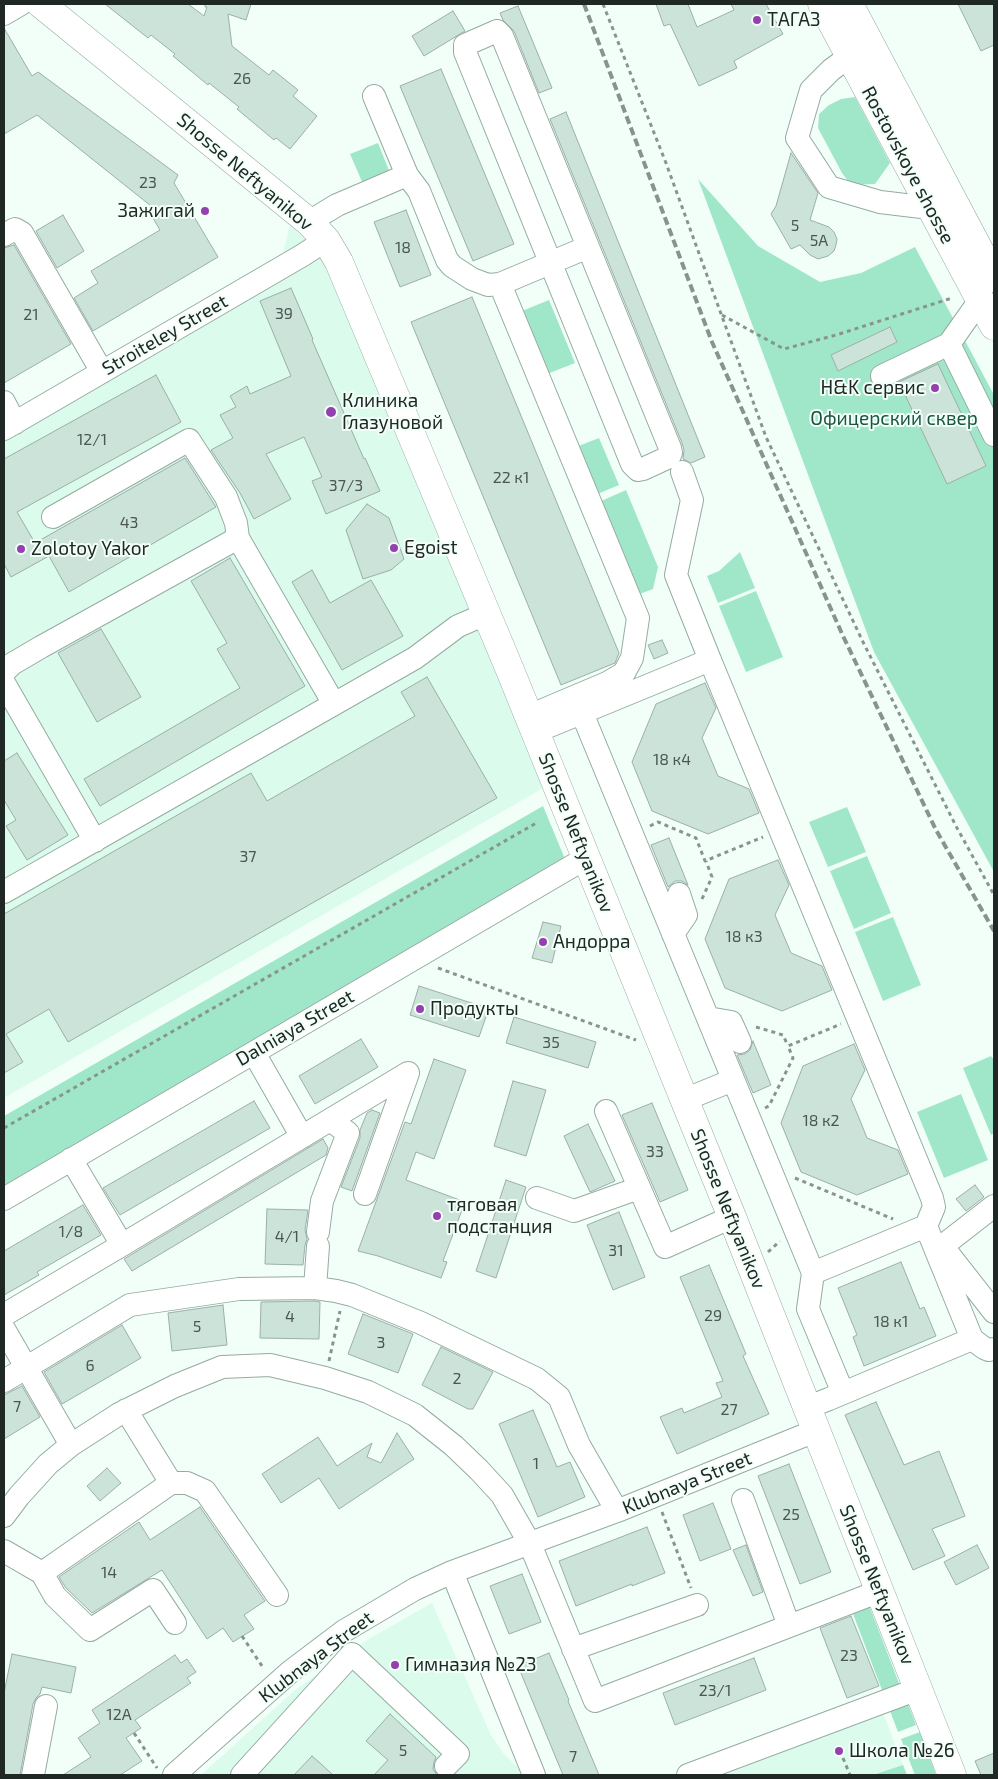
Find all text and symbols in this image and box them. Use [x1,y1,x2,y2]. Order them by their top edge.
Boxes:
place label: ТАГАЗ [767,9,820,31]
marker: ТАГАЗ [751,14,763,26]
house number: 26 [233,69,251,89]
street label: Rostovskoye shosse [857,82,959,248]
street label: Shosse Neftyanikov [172,108,318,236]
house number: 23 [139,173,157,193]
place label: Зажигай [117,200,195,222]
marker: Зажигай [199,205,211,217]
house number: 5 [791,216,799,236]
house number: 5А [810,231,828,251]
house number: 18 [395,238,411,258]
street label: Stroiteley Street [98,290,232,380]
house number: 39 [275,304,293,324]
house number: 21 [23,305,39,325]
place label: H&K сервис [821,377,925,399]
marker: H&K сервис [929,382,941,394]
place label: Клиника Глазуновой [342,390,443,434]
marker: Клиника Глазуновой [324,405,338,419]
park label: Офицерский сквер [810,408,978,430]
house number: 12/1 [77,430,107,450]
house number: 22 к1 [493,468,529,488]
house number: 37/3 [329,476,363,496]
house number: 43 [120,513,138,533]
place label: Egoist [404,537,458,559]
place label: Zolotoy Yakor [31,538,149,560]
marker: Egoist [388,542,400,554]
marker: Zolotoy Yakor [15,543,27,555]
street label: Shosse Neftyanikov [533,750,619,916]
house number: 18 к4 [653,750,691,770]
house number: 37 [239,847,257,867]
house number: 18 к3 [725,927,763,947]
place label: Андорра [553,931,630,953]
marker: Андорра [537,936,549,948]
street label: Dalniaya Street [232,985,358,1071]
place label: Продукты [430,998,519,1020]
marker: Продукты [414,1003,426,1015]
house number: 35 [542,1033,560,1053]
house number: 18 к2 [802,1111,840,1131]
street label: Shosse Neftyanikov [685,1126,771,1292]
house number: 33 [646,1142,664,1162]
place label: тяговая подстанция [447,1194,553,1238]
marker: тяговая подстанция [431,1210,443,1222]
house number: 1/8 [59,1222,83,1242]
house number: 4/1 [275,1227,299,1247]
house number: 31 [608,1241,624,1261]
house number: 29 [704,1306,722,1326]
house number: 4 [285,1307,295,1327]
house number: 18 к1 [874,1312,908,1332]
house number: 5 [193,1317,201,1337]
house number: 3 [377,1333,385,1353]
house number: 6 [85,1356,95,1376]
house number: 2 [453,1369,461,1389]
house number: 7 [13,1397,21,1417]
house number: 27 [720,1400,738,1420]
street label: Klubnaya Street [619,1447,755,1519]
house number: 1 [533,1454,539,1474]
street label: Shosse Neftyanikov [834,1502,920,1668]
house number: 25 [782,1505,800,1525]
house number: 14 [101,1563,117,1583]
street label: Klubnaya Street [254,1607,378,1707]
house number: 23 [840,1646,858,1666]
place label: Гимназия №23 [405,1654,536,1676]
marker: Гимназия №23 [389,1659,401,1671]
house number: 23/1 [699,1681,731,1701]
house number: 12А [106,1705,132,1725]
place label: Школа №26 [849,1740,955,1762]
house number: 5 [399,1741,407,1761]
marker: Школа №26 [833,1745,845,1757]
house number: 7 [569,1747,577,1767]

